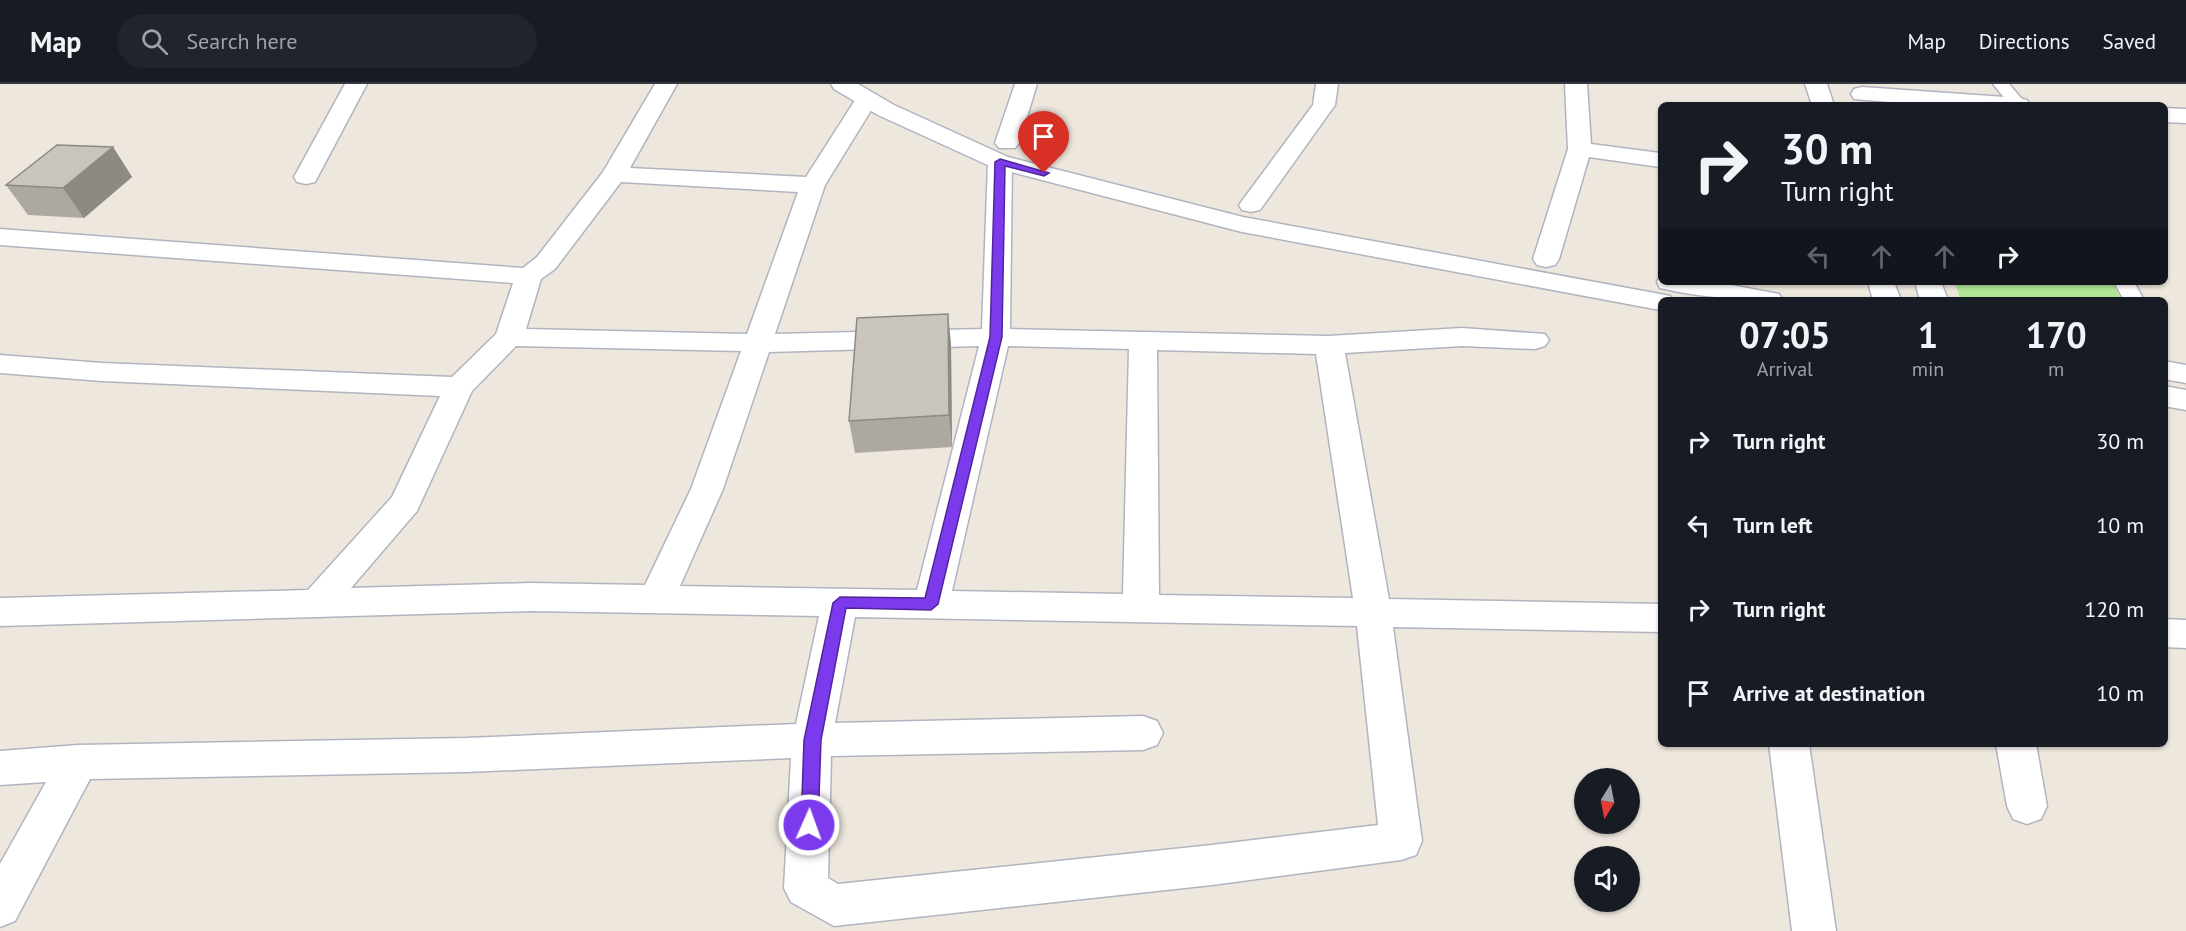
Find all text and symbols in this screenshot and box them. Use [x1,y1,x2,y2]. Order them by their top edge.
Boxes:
search box [117,14,537,68]
text: Map [30,23,81,60]
icon: search [138,25,171,58]
text: Search here [186,27,297,55]
text: Map [1907,28,1946,55]
text: Directions [1979,28,2070,55]
text: Saved [2103,28,2156,55]
pin [1018,111,1069,173]
icon: arrive [1027,120,1060,153]
text: 30 m [1781,121,1873,176]
icon: right [1682,126,1760,204]
text: Turn right [1781,174,1894,208]
icon: left [1802,240,1835,273]
icon: ahead [1865,240,1898,273]
icon: ahead [1928,240,1961,273]
icon: right [1991,240,2024,273]
text: 07:05 [1739,311,1831,358]
text: 1 [1918,311,1938,358]
text: 170 [2026,311,2087,358]
text: Arrival [1757,356,1813,382]
text: min [1912,356,1944,382]
text: m [2048,356,2064,382]
icon: right [1682,425,1715,458]
text: Turn right [1733,427,1825,455]
text: 30 m [2096,427,2144,455]
icon: left [1682,509,1715,542]
text: Turn left [1733,511,1813,539]
text: 10 m [2096,511,2144,539]
icon: right [1682,593,1715,626]
text: Turn right [1733,595,1825,623]
text: 120 m [2084,595,2144,623]
icon: arrive [1682,677,1715,710]
text: Arrive at destination [1733,679,1925,707]
text: 10 m [2096,679,2144,707]
north arrow [1574,768,1640,834]
map controls [1574,768,1640,912]
position arrow [777,793,841,857]
button: sound [1574,846,1640,912]

